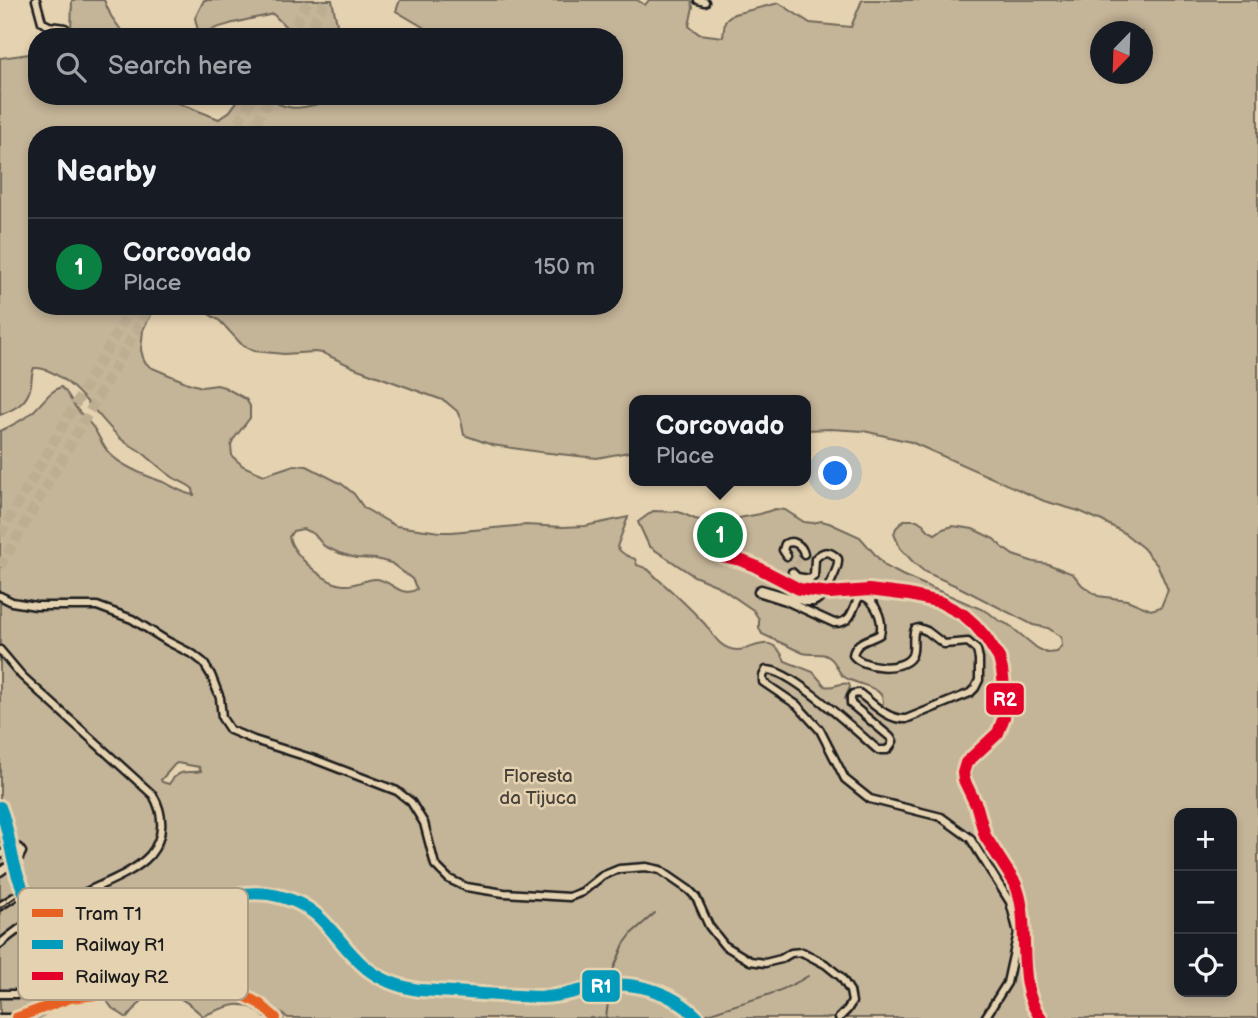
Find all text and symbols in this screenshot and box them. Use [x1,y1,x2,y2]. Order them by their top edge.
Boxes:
north arrow [1090,21,1153,84]
search box [28,28,623,105]
icon: search [52,48,90,86]
text: Search here [108,51,252,82]
text: Nearby [56,154,156,190]
text: Corcovado [123,238,251,269]
text: 1 [74,253,84,281]
text: 150 m [534,253,595,281]
text: Place [123,269,181,297]
popup [629,395,811,486]
text: Corcovado [656,411,784,442]
text: Place [656,442,714,470]
your location [818,456,852,490]
pin: 1 [697,509,743,561]
line badge: R2 [985,682,1025,716]
text: R2 [993,689,1018,712]
park label: Floresta da Tijuca [499,765,577,810]
map controls [1174,808,1237,997]
button: + [1174,808,1237,871]
button: − [1174,871,1237,934]
legend [18,888,248,1000]
text: Tram T1 [75,903,142,926]
text: Railway R1 [75,934,165,957]
button: locate [1174,934,1237,997]
text: Railway R2 [75,966,169,989]
line badge: R1 [581,969,621,1003]
text: R1 [590,976,612,999]

